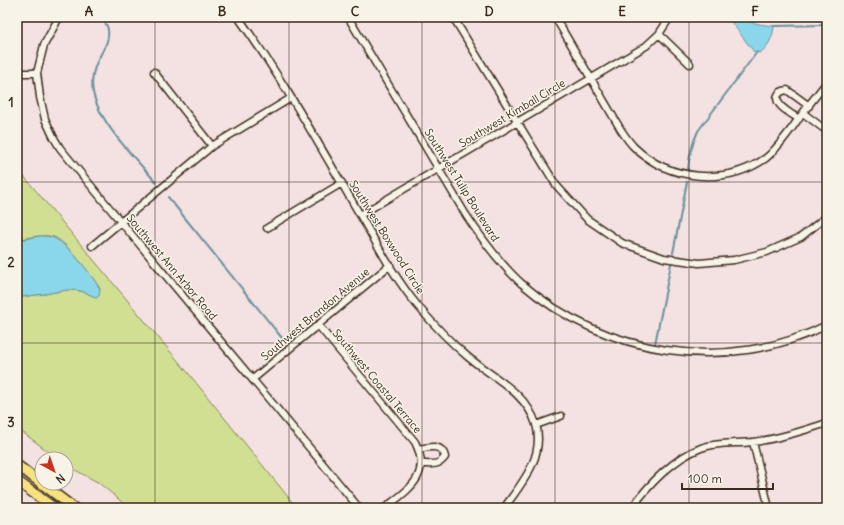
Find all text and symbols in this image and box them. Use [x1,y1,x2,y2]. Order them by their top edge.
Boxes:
text: A [85,3,94,20]
text: B [218,3,227,20]
text: C [351,3,360,20]
text: D [484,3,494,20]
text: E [618,3,626,20]
text: F [751,3,759,20]
street label: Southwest Kimball Circle [456,76,568,150]
text: 1 [8,94,14,111]
street label: Southwest Tulip Boulevard [422,126,503,244]
street label: Southwest Boxwood Circle [346,178,428,296]
street label: Southwest Ann Arbor Road [124,211,221,323]
text: 2 [7,254,15,271]
street label: Southwest Brandon Avenue [258,264,372,364]
street label: Southwest Coastal Terrace [329,326,425,436]
text: 3 [7,414,15,431]
north arrow [34,451,74,491]
scale bar [682,465,773,491]
text: N [53,471,68,486]
text: 100 m [688,471,722,486]

